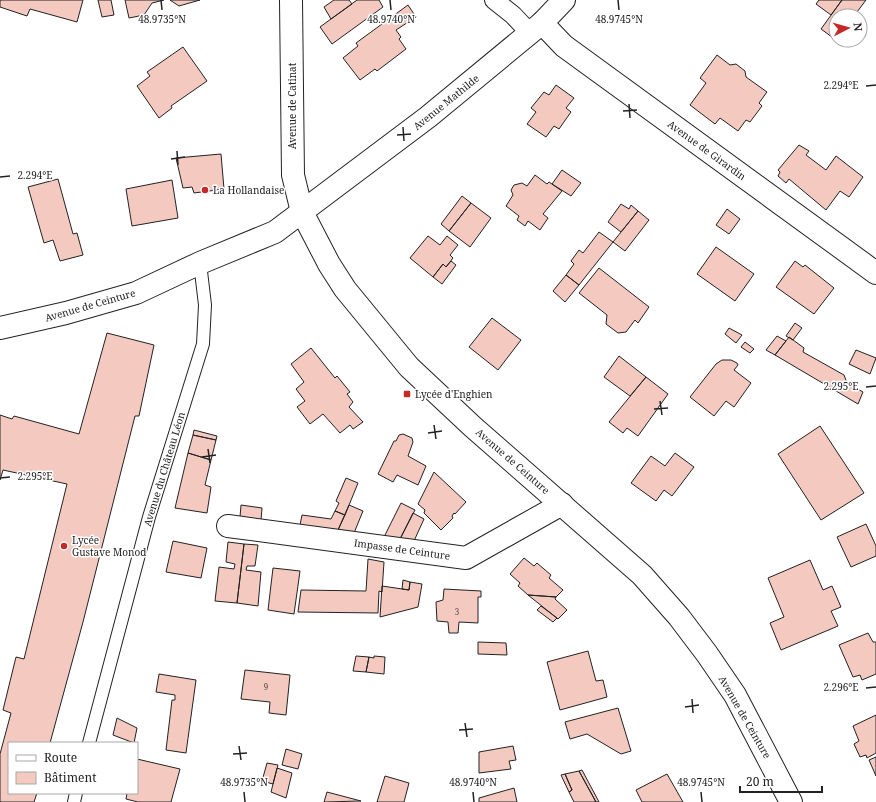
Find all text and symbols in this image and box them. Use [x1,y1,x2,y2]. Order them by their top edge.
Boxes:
north arrow [828,8,868,48]
text: 48.9735°N [138,12,186,26]
text: 48.9740°N [367,12,415,26]
text: 48.9745°N [595,12,643,26]
text: N [851,22,866,32]
street label: Avenue de Catinat [285,62,299,149]
street label: Avenue Mathilde [410,71,482,133]
text: 2.294°E [823,78,859,92]
street label: Avenue de Girardin [665,117,749,183]
text: 2.294°E [17,168,53,182]
place label: La Hollandaise [213,183,284,197]
marker: La Hollandaise [200,185,210,195]
street label: Avenue de Ceinture [43,285,137,325]
text: 2.295°E [823,379,859,393]
place label: Lycée d'Enghien [415,387,493,401]
marker: Lycée d'Enghien [402,389,412,399]
street label: Avenue du Château Léon [140,410,188,528]
street label: Avenue de Ceinture [473,425,553,497]
text: 2.295°E [17,469,53,483]
place label: Lycée Gustave Monod [72,533,146,559]
street label: Impasse de Ceinture [353,535,451,563]
marker: Lycée Gustave Monod [59,541,69,551]
house number: 3 [455,606,460,617]
street label: Avenue de Ceinture [716,673,774,761]
text: 2.296°E [823,680,859,694]
house number: 9 [264,681,268,692]
legend [8,742,138,794]
text: Route [44,749,77,766]
scale bar [740,768,822,794]
text: Bâtiment [44,769,96,786]
text: 20 m [746,773,774,790]
text: 48.9735°N [220,775,268,789]
text: 48.9740°N [449,775,497,789]
text: 48.9745°N [677,775,725,789]

